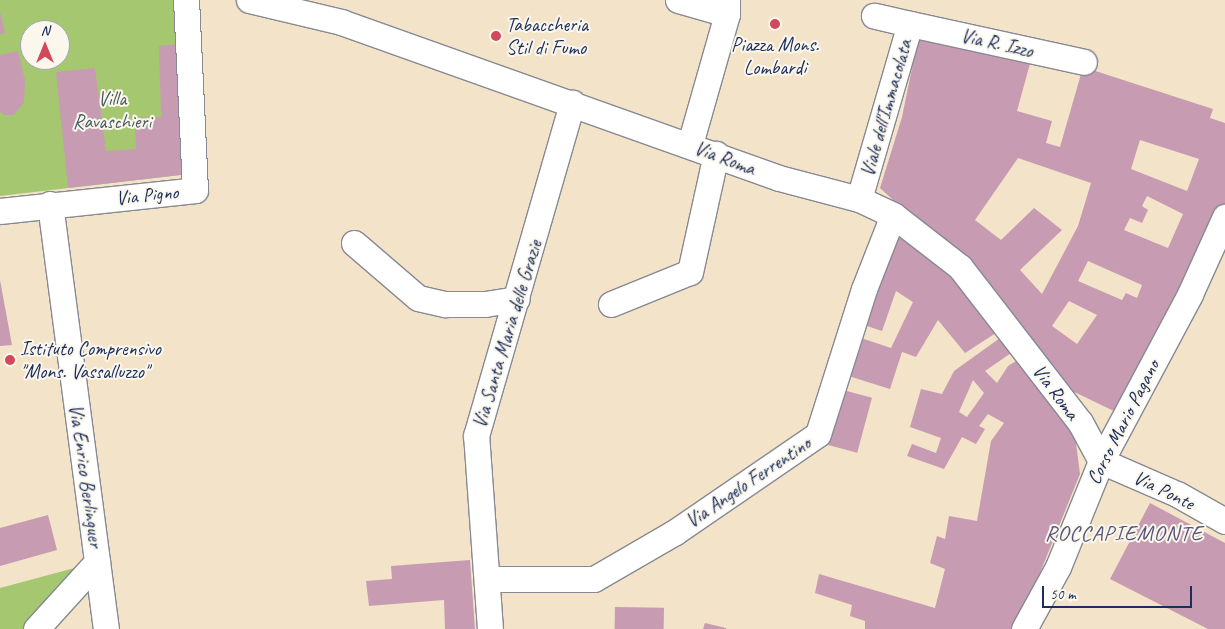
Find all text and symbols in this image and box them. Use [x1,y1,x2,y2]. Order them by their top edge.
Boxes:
place label: Tabaccheria Stil di Fumo [506,12,588,59]
marker: Piazza Mons. Lombardi [769,18,781,30]
north arrow [20,20,70,70]
text: N [41,22,49,39]
street label: Via R. Izzo [958,23,1036,63]
marker: Tabaccheria Stil di Fumo [490,30,502,42]
place label: Piazza Mons. Lombardi [731,32,819,79]
street label: Viale dell'Immacolata [855,37,917,179]
park label: Villa Ravaschieri [73,86,151,133]
street label: Via Roma [691,135,759,181]
street label: Via Pigno [115,180,179,210]
street label: Via Santa Maria delle Grazie [467,237,547,431]
place label: Istituto Comprensivo "Mons. Vassalluzzo" [20,336,160,383]
marker: Istituto Comprensivo "Mons. Vassalluzzo" [4,354,16,366]
street label: Corso Mario Pagano [1081,356,1165,488]
street label: Via Roma [1027,360,1085,424]
street label: Via Enrico Berlinguer [64,403,108,549]
street label: Via Angelo Ferrentino [681,431,815,533]
street label: Via Ponte [1130,465,1198,515]
district label: ROCCAPIEMONTE [1043,521,1205,547]
scale bar [1045,576,1195,608]
text: 50 m [1050,585,1076,604]

